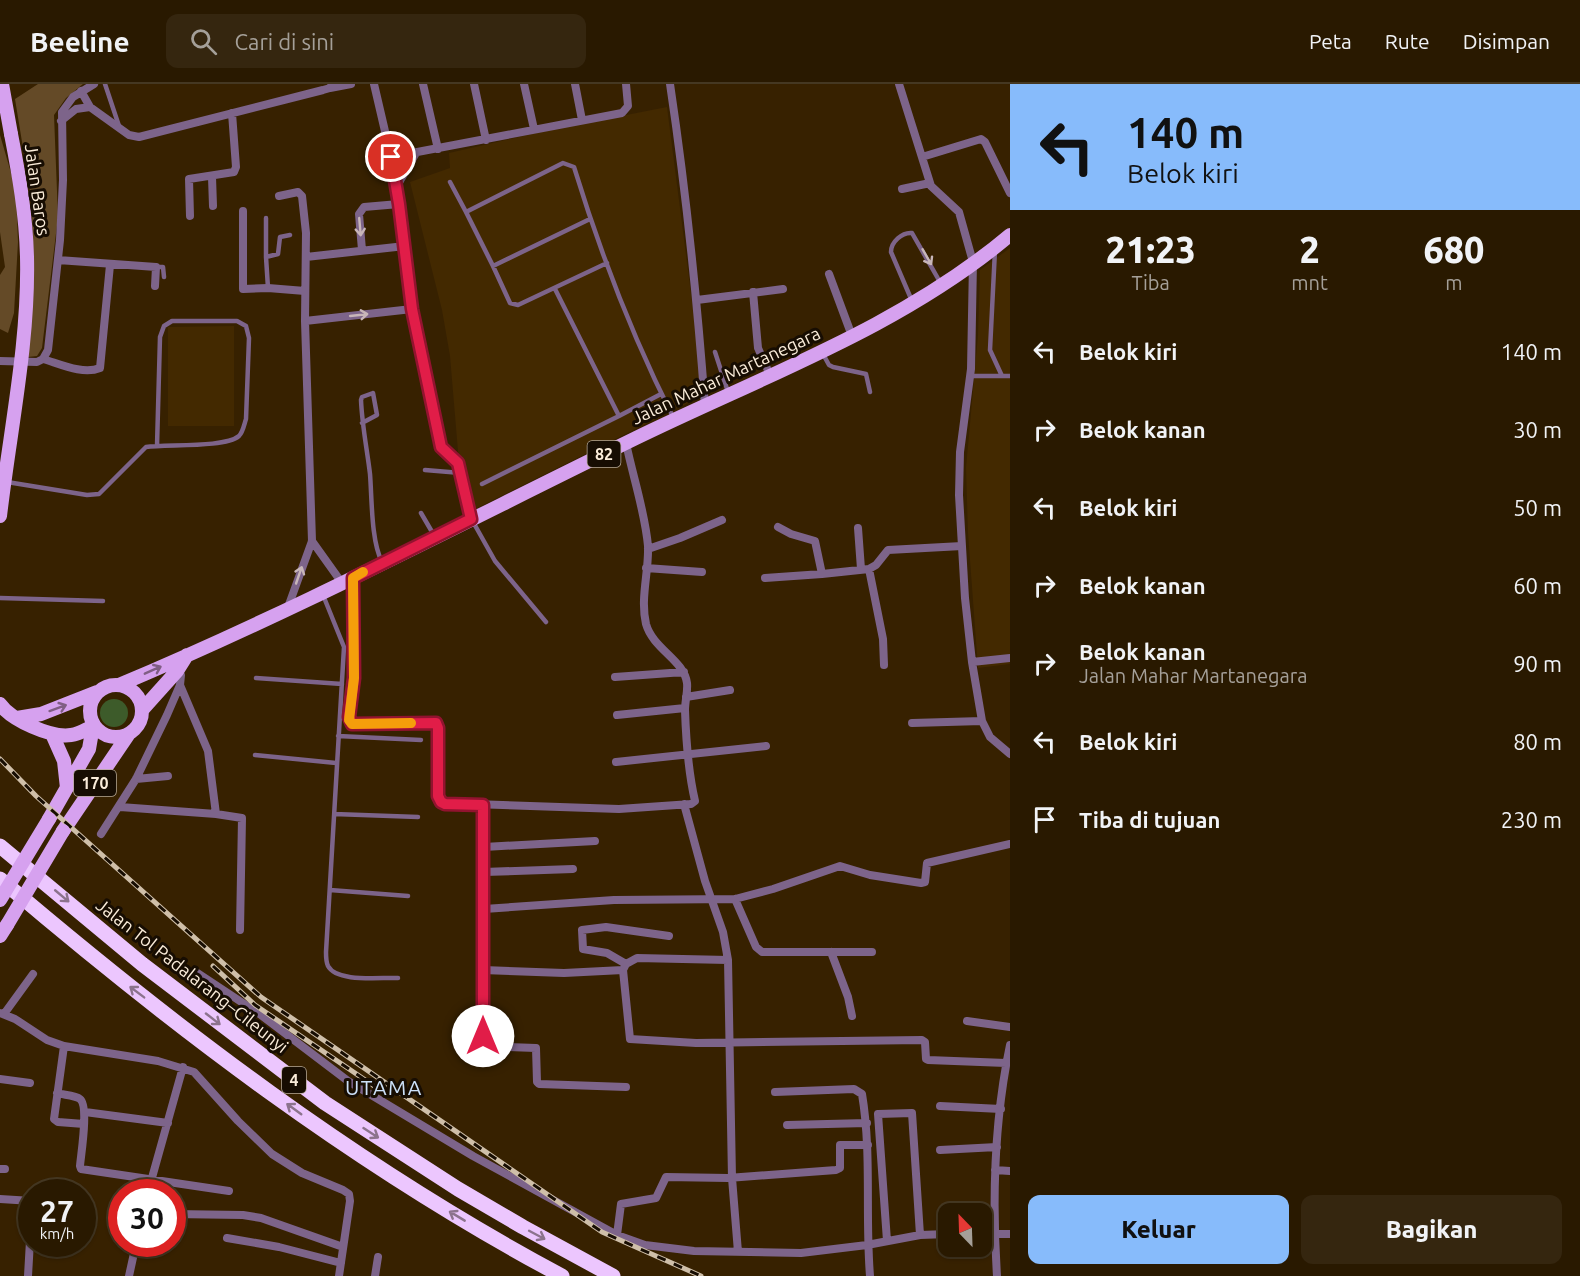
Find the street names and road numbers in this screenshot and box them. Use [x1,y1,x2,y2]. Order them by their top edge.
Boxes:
street label: Jalan Baros [22,143,54,237]
street label: Jalan Mahar Martanegara [628,323,823,428]
road number: 82 [588,441,620,467]
road number: 170 [74,770,116,796]
street label: Jalan Tol Padalarang–Cileunyi [93,894,292,1056]
road number: 4 [282,1067,306,1093]

